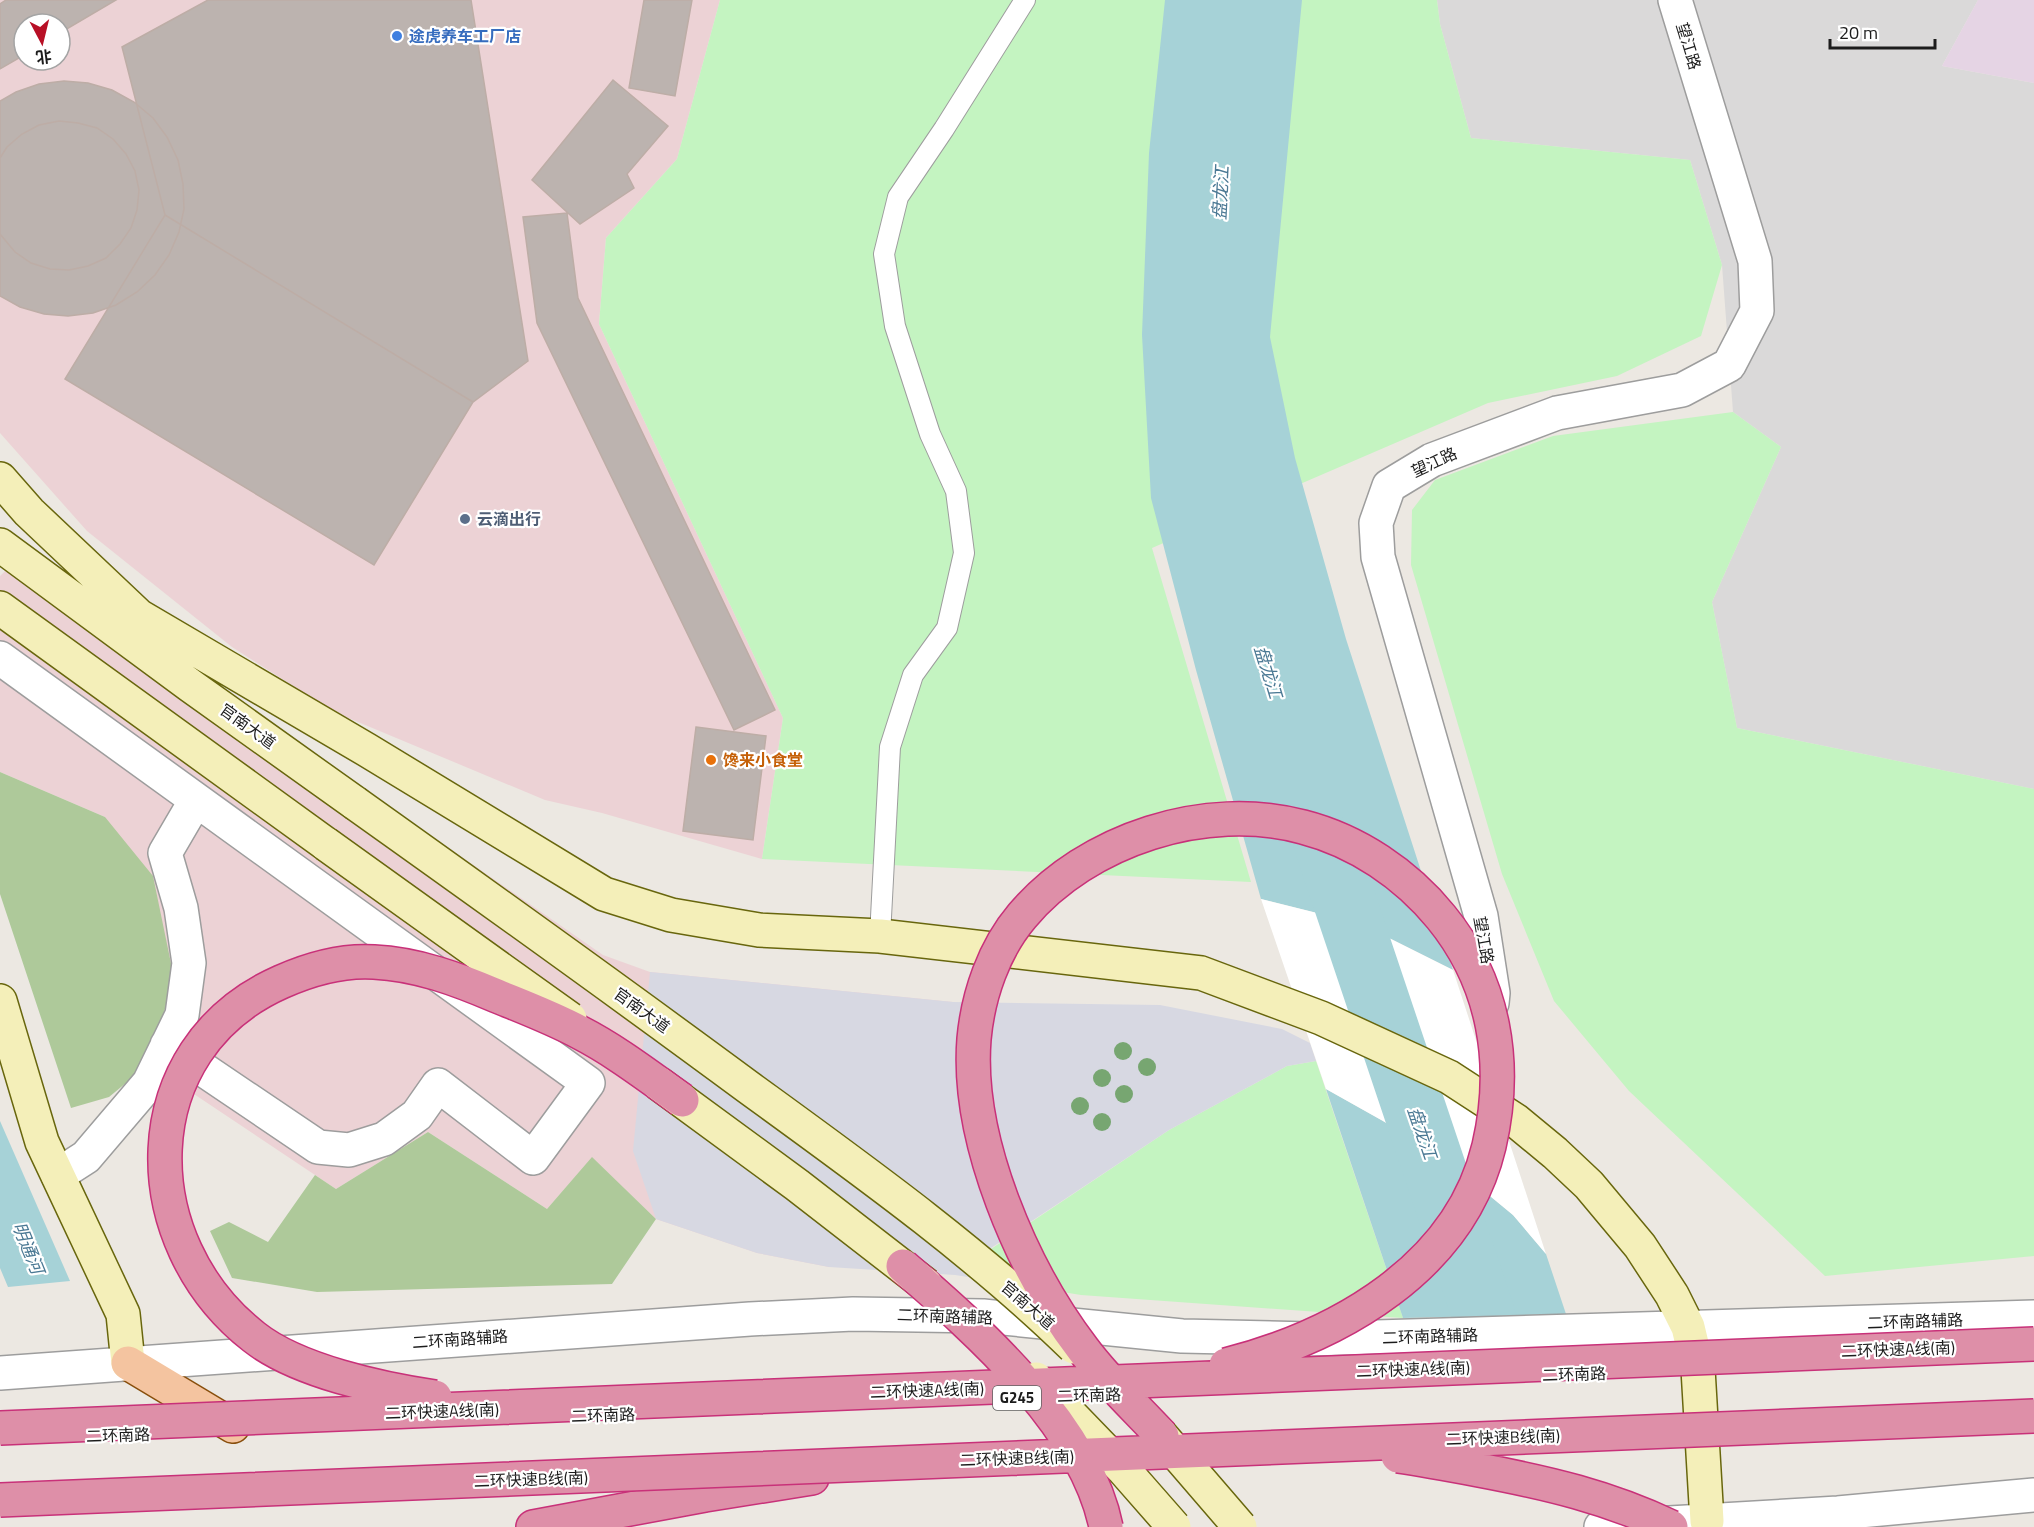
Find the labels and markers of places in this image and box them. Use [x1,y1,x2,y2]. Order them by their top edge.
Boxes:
place label: 途虎养车工厂店 [409,24,521,48]
marker: 途虎养车工厂店 [390,29,404,43]
place label: 云滴出行 [477,507,541,531]
marker: 云滴出行 [458,512,472,526]
place label: 馋来小食堂 [723,748,803,772]
marker: 馋来小食堂 [704,753,718,767]

